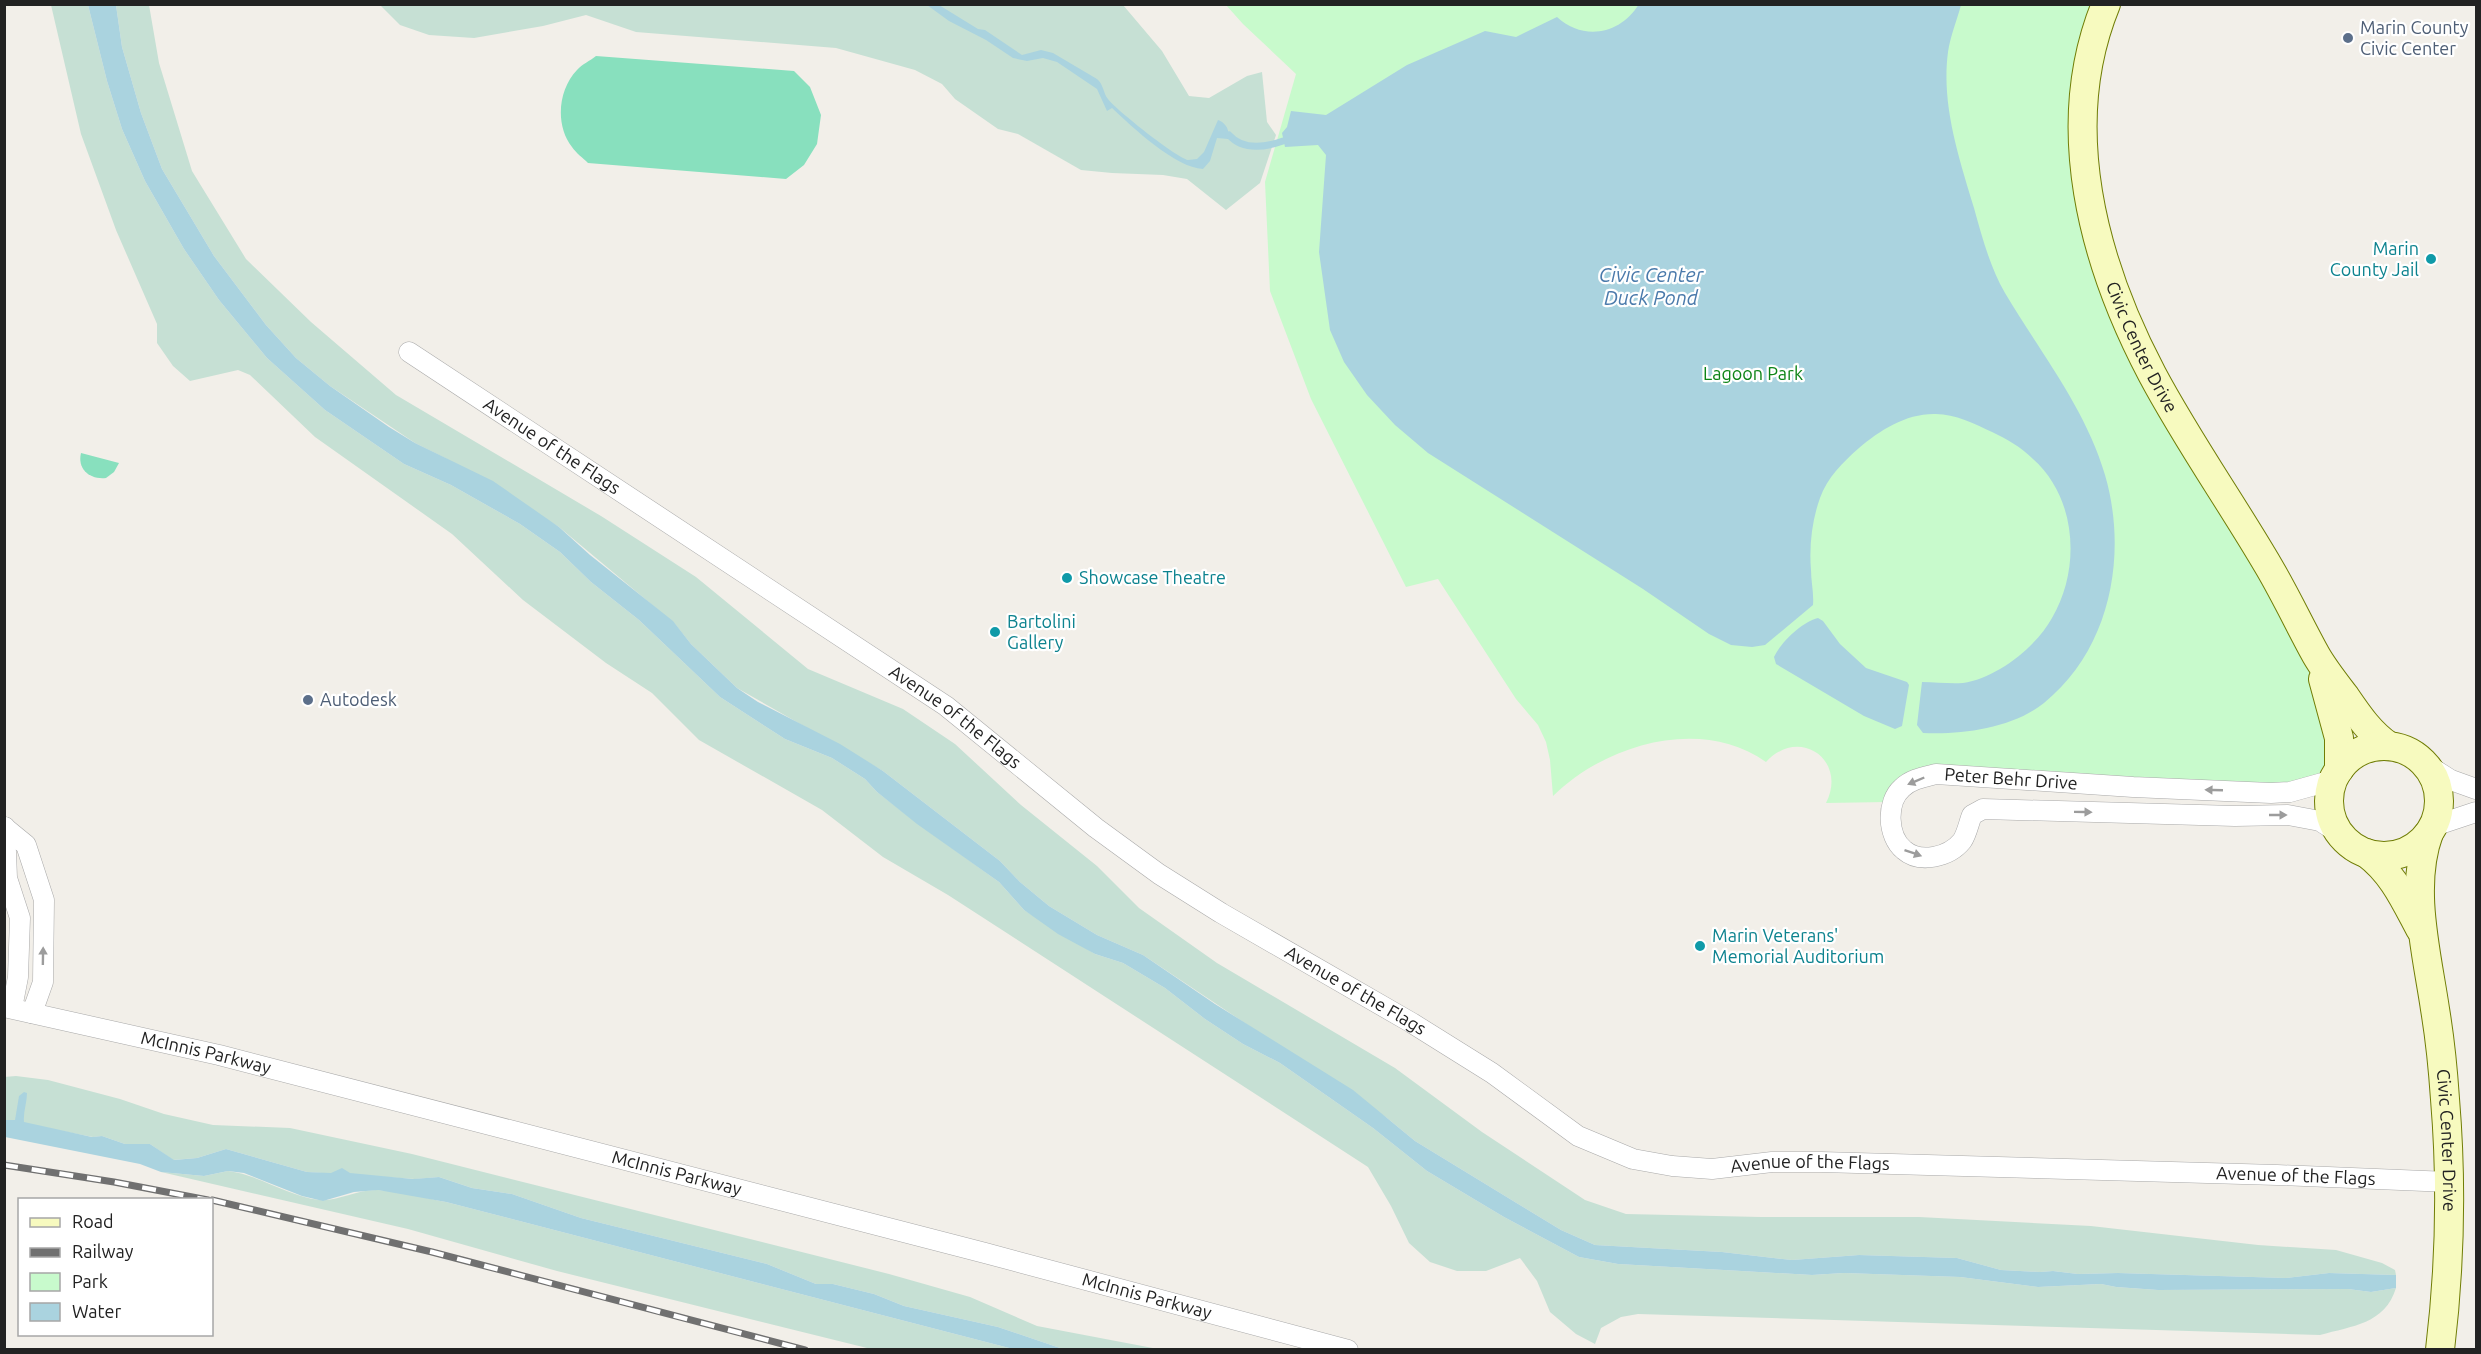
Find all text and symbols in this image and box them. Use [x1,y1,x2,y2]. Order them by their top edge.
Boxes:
place label: Marin County Civic Center [2360,17,2469,58]
marker: Marin County Civic Center [2341,31,2355,45]
place label: Marin County Jail [2330,238,2419,279]
marker: Marin County Jail [2424,252,2438,266]
water label: Civic Center Duck Pond [1599,263,1705,309]
street label: Civic Center Drive [2103,278,2182,416]
park label: Lagoon Park [1703,363,1803,383]
street label: Avenue of the Flags [480,393,625,498]
place label: Showcase Theatre [1079,567,1226,587]
marker: Showcase Theatre [1060,571,1074,585]
place label: Bartolini Gallery [1007,611,1076,652]
marker: Bartolini Gallery [988,625,1002,639]
street label: Avenue of the Flags [886,661,1026,772]
place label: Autodesk [320,689,397,709]
marker: Autodesk [301,693,315,707]
street label: Peter Behr Drive [1944,763,2078,793]
one-way arrow [1907,776,1924,785]
one-way arrow [2204,786,2223,795]
one-way arrow [2074,807,2093,817]
one-way arrow [2269,810,2288,820]
one-way arrow [1904,849,1922,859]
place label: Marin Veterans' Memorial Auditorium [1712,925,1884,966]
marker: Marin Veterans' Memorial Auditorium [1693,939,1707,953]
street label: Avenue of the Flags [1282,941,1430,1038]
one-way arrow [38,947,48,966]
street label: McInnis Parkway [139,1027,274,1077]
street label: Civic Center Drive [2434,1068,2460,1212]
street label: McInnis Parkway [610,1146,744,1199]
street label: Avenue of the Flags [1729,1151,1890,1176]
street label: Avenue of the Flags [2216,1162,2376,1188]
legend [18,1198,213,1336]
text: Road [72,1211,114,1231]
text: Railway [72,1241,134,1261]
street label: McInnis Parkway [1080,1268,1214,1322]
text: Park [72,1271,108,1291]
text: Water [72,1301,122,1321]

